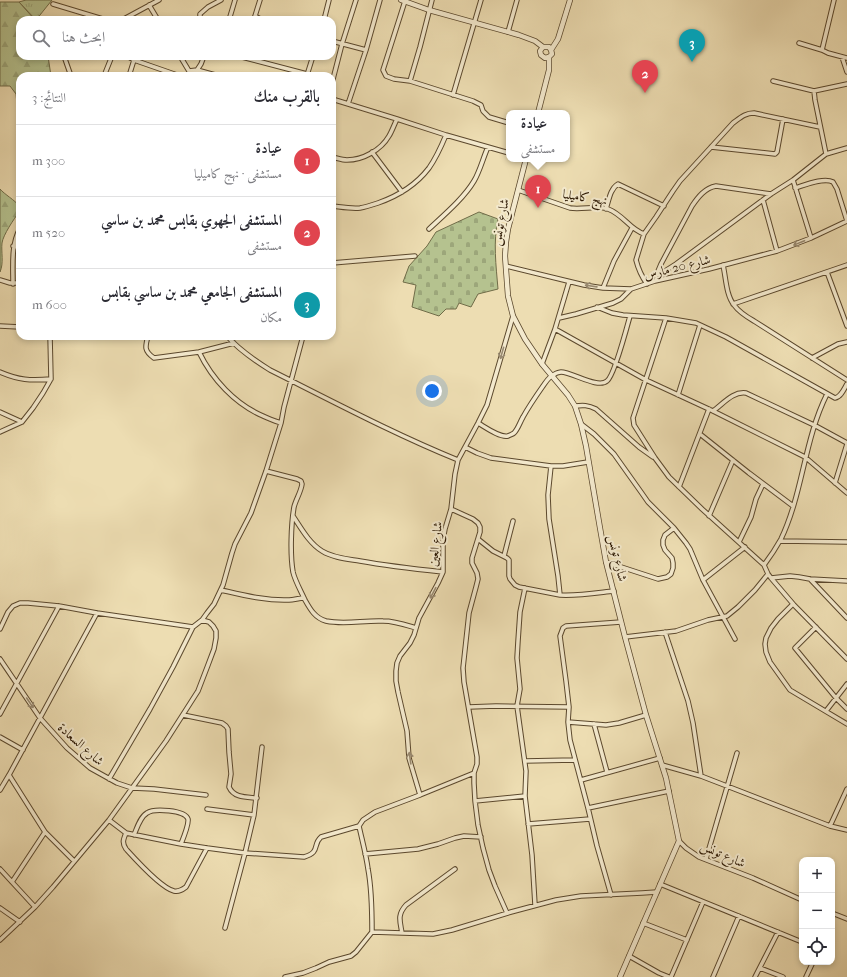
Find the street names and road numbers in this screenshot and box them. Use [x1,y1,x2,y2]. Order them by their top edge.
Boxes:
street label: نهج كاميليا [561,186,608,212]
street label: شارع تونس [488,197,516,248]
street label: شارع 20 مارس [642,251,713,286]
street label: شارع العين [425,521,449,568]
street label: شارع تونس [601,533,631,584]
street label: شارع السعادة [52,720,107,771]
street label: شارع تونس [697,837,748,874]

